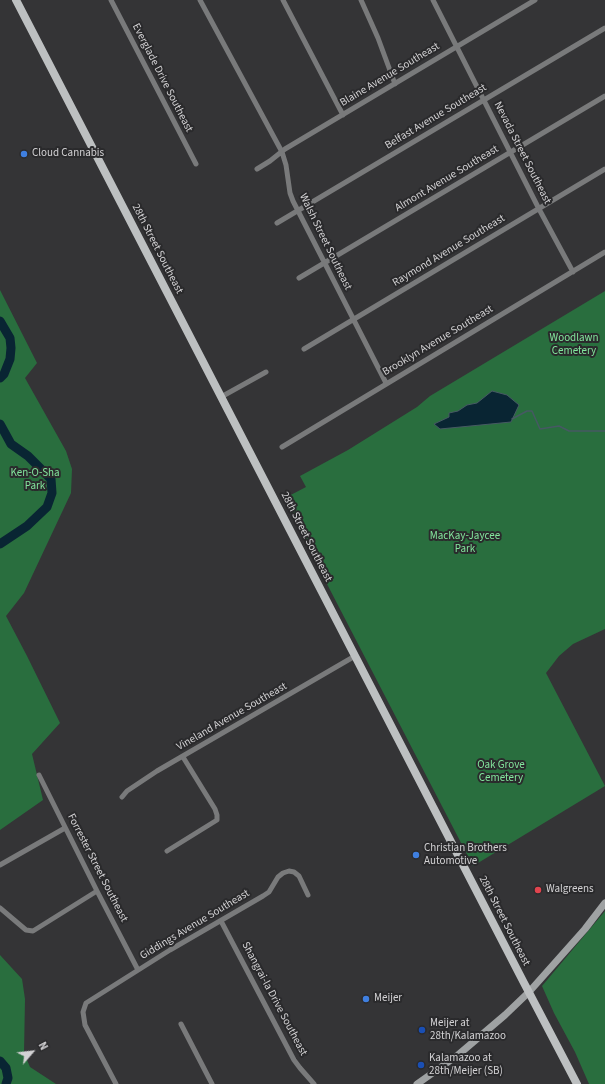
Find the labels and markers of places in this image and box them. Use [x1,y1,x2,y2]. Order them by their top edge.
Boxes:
place label: Cloud Cannabis [32,147,104,161]
marker: Cloud Cannabis [19,149,29,159]
place label: Christian Brothers Automotive [424,842,507,868]
marker: Christian Brothers Automotive [411,850,421,860]
place label: Walgreens [546,883,594,897]
marker: Walgreens [533,885,543,895]
place label: Meijer [374,992,402,1006]
marker: Meijer [361,994,371,1004]
place label: Meijer at 28th/Kalamazoo [430,1017,506,1043]
marker: Meijer at 28th/Kalamazoo [417,1025,427,1035]
place label: Kalamazoo at 28th/Meijer (SB) [429,1052,503,1078]
marker: Kalamazoo at 28th/Meijer (SB) [416,1060,426,1070]

